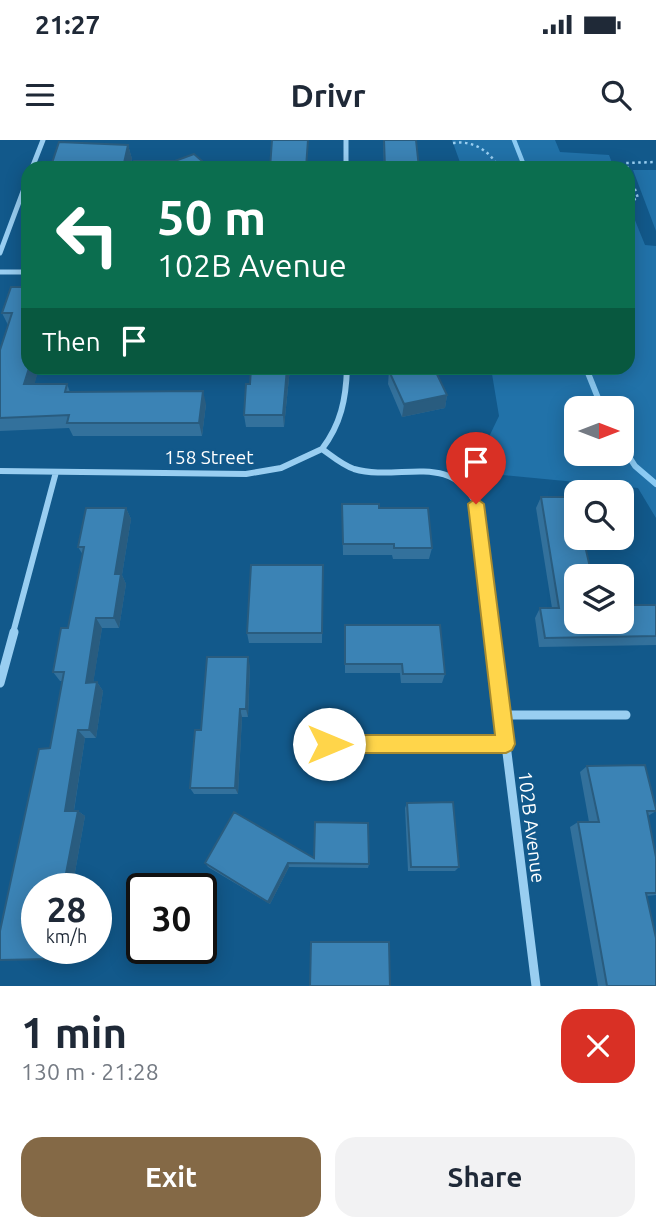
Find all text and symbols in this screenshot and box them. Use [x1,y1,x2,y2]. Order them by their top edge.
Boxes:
text: 21:27 [35,10,100,39]
icon: menu [21,76,59,114]
icon: search [597,76,635,114]
text: Drivr [290,77,366,113]
icon: left [42,189,133,280]
text: 50 m [157,189,266,244]
text: 102B Avenue [157,247,347,283]
icon: arrive [115,322,153,360]
text: Then [42,327,101,356]
north arrow [564,396,634,466]
map controls [564,396,634,634]
pin [446,432,506,504]
icon: arrive [457,443,495,481]
street label: 158 Street [164,446,254,468]
button: search [564,480,634,550]
button: layers [564,564,634,634]
position arrow [292,707,366,781]
street label: 102B Avenue [514,770,550,884]
speed limit sign: 30 [126,873,217,964]
text: 28 [47,889,86,929]
text: km/h [46,926,87,946]
text: 1 min [21,1009,127,1056]
button: close [561,1009,635,1083]
text: 130 m · 21:28 [21,1059,159,1084]
button: Exit [21,1137,321,1217]
button: Share [335,1137,635,1217]

